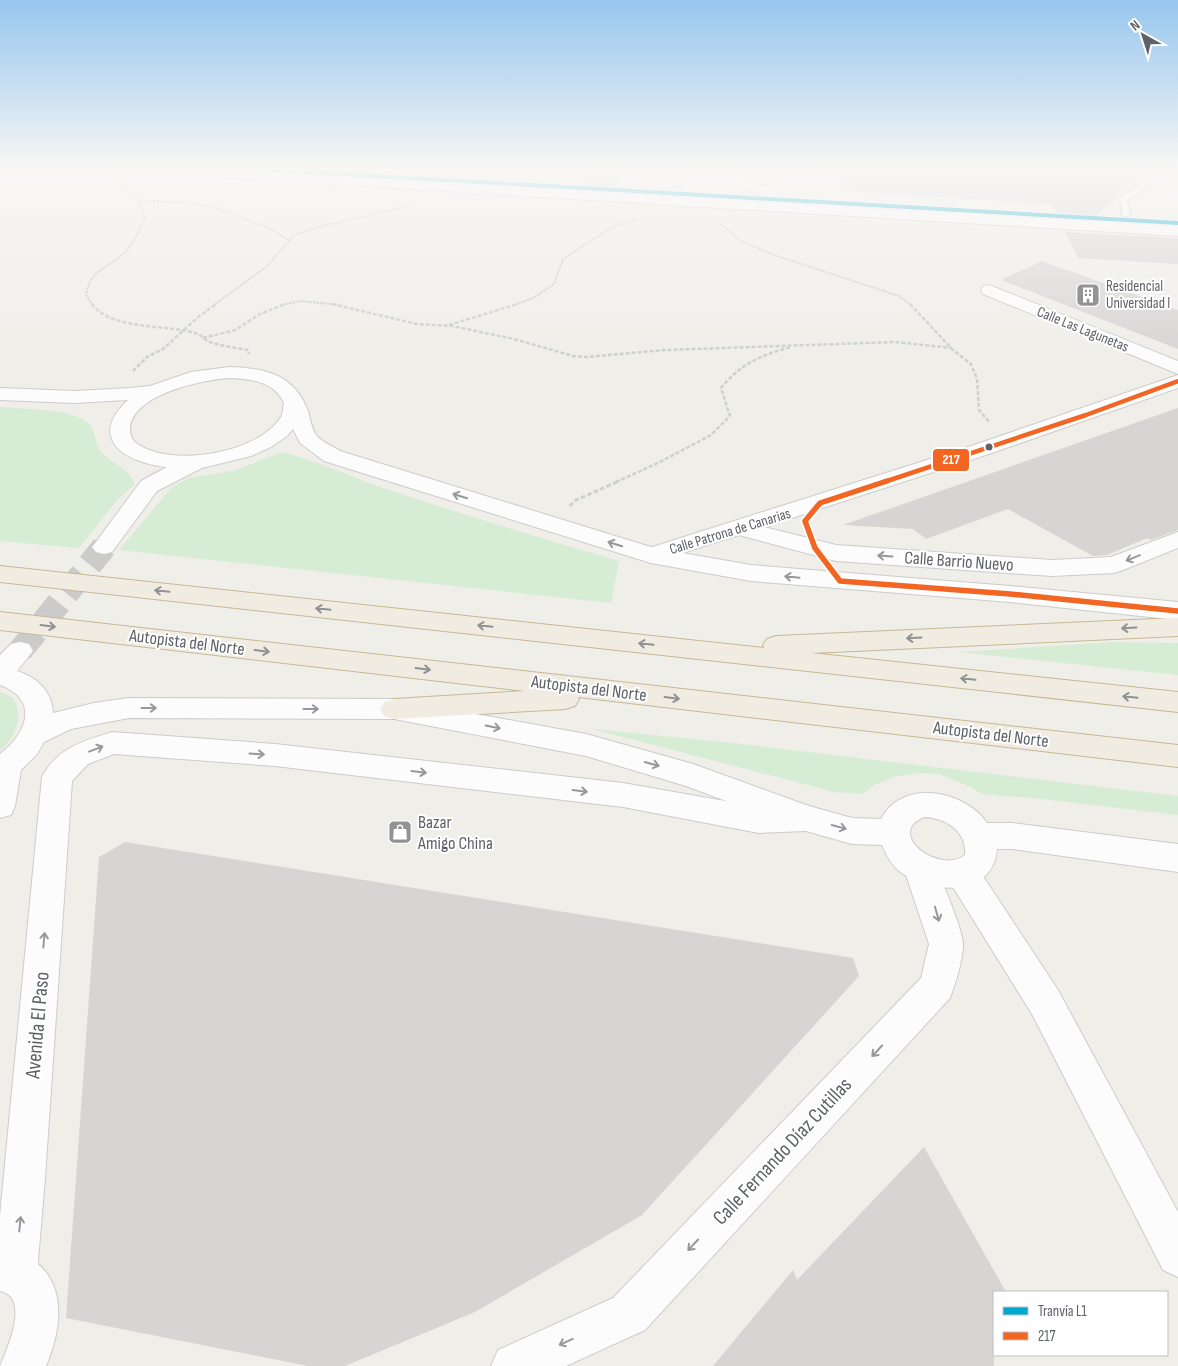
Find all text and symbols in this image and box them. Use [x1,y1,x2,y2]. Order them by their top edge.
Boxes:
north arrow [1118,10,1168,60]
text: N [1127,16,1143,34]
place label: Residencial Universidad I [1106,277,1170,313]
building icon: Residencial Universidad I [1075,282,1101,308]
street label: Calle Las Lagunetas [1034,302,1132,357]
unlabelled marker [984,442,994,452]
line badge: 217 [932,448,970,472]
text: 217 [942,451,961,468]
one-way arrow [452,490,468,500]
street label: Calle Patrona de Canarias [667,504,793,559]
one-way arrow [608,539,624,549]
street label: Calle Barrio Nuevo [904,547,1014,576]
one-way arrow [877,552,893,561]
one-way arrow [1126,553,1141,563]
one-way arrow [784,572,800,581]
one-way arrow [154,586,170,596]
one-way arrow [316,604,332,614]
one-way arrow [40,621,56,631]
one-way arrow [477,622,493,631]
one-way arrow [1122,624,1138,633]
street label: Autopista del Norte [127,625,246,660]
one-way arrow [907,633,923,642]
one-way arrow [639,639,655,649]
one-way arrow [254,646,270,656]
one-way arrow [415,664,431,674]
street label: Autopista del Norte [529,671,648,706]
one-way arrow [960,674,976,684]
one-way arrow [1122,692,1138,702]
one-way arrow [664,693,680,703]
one-way arrow [140,703,157,713]
one-way arrow [303,704,319,714]
street label: Autopista del Norte [931,717,1050,752]
one-way arrow [485,723,501,733]
one-way arrow [88,744,104,753]
one-way arrow [249,749,265,759]
one-way arrow [643,759,659,769]
one-way arrow [411,767,427,777]
one-way arrow [572,786,588,796]
place label: Bazar Amigo China [417,812,493,854]
shop icon: Bazar Amigo China [387,819,413,845]
one-way arrow [830,823,846,832]
one-way arrow [933,906,943,922]
one-way arrow [39,932,49,948]
street label: Avenida El Paso [20,971,55,1080]
one-way arrow [871,1044,883,1057]
street label: Calle Fernando Díaz Cutillas [708,1072,857,1230]
one-way arrow [15,1216,25,1232]
one-way arrow [687,1239,699,1252]
legend [993,1291,1168,1356]
text: Tranvía L1 [1038,1302,1087,1321]
text: 217 [1038,1327,1055,1346]
one-way arrow [559,1338,574,1347]

